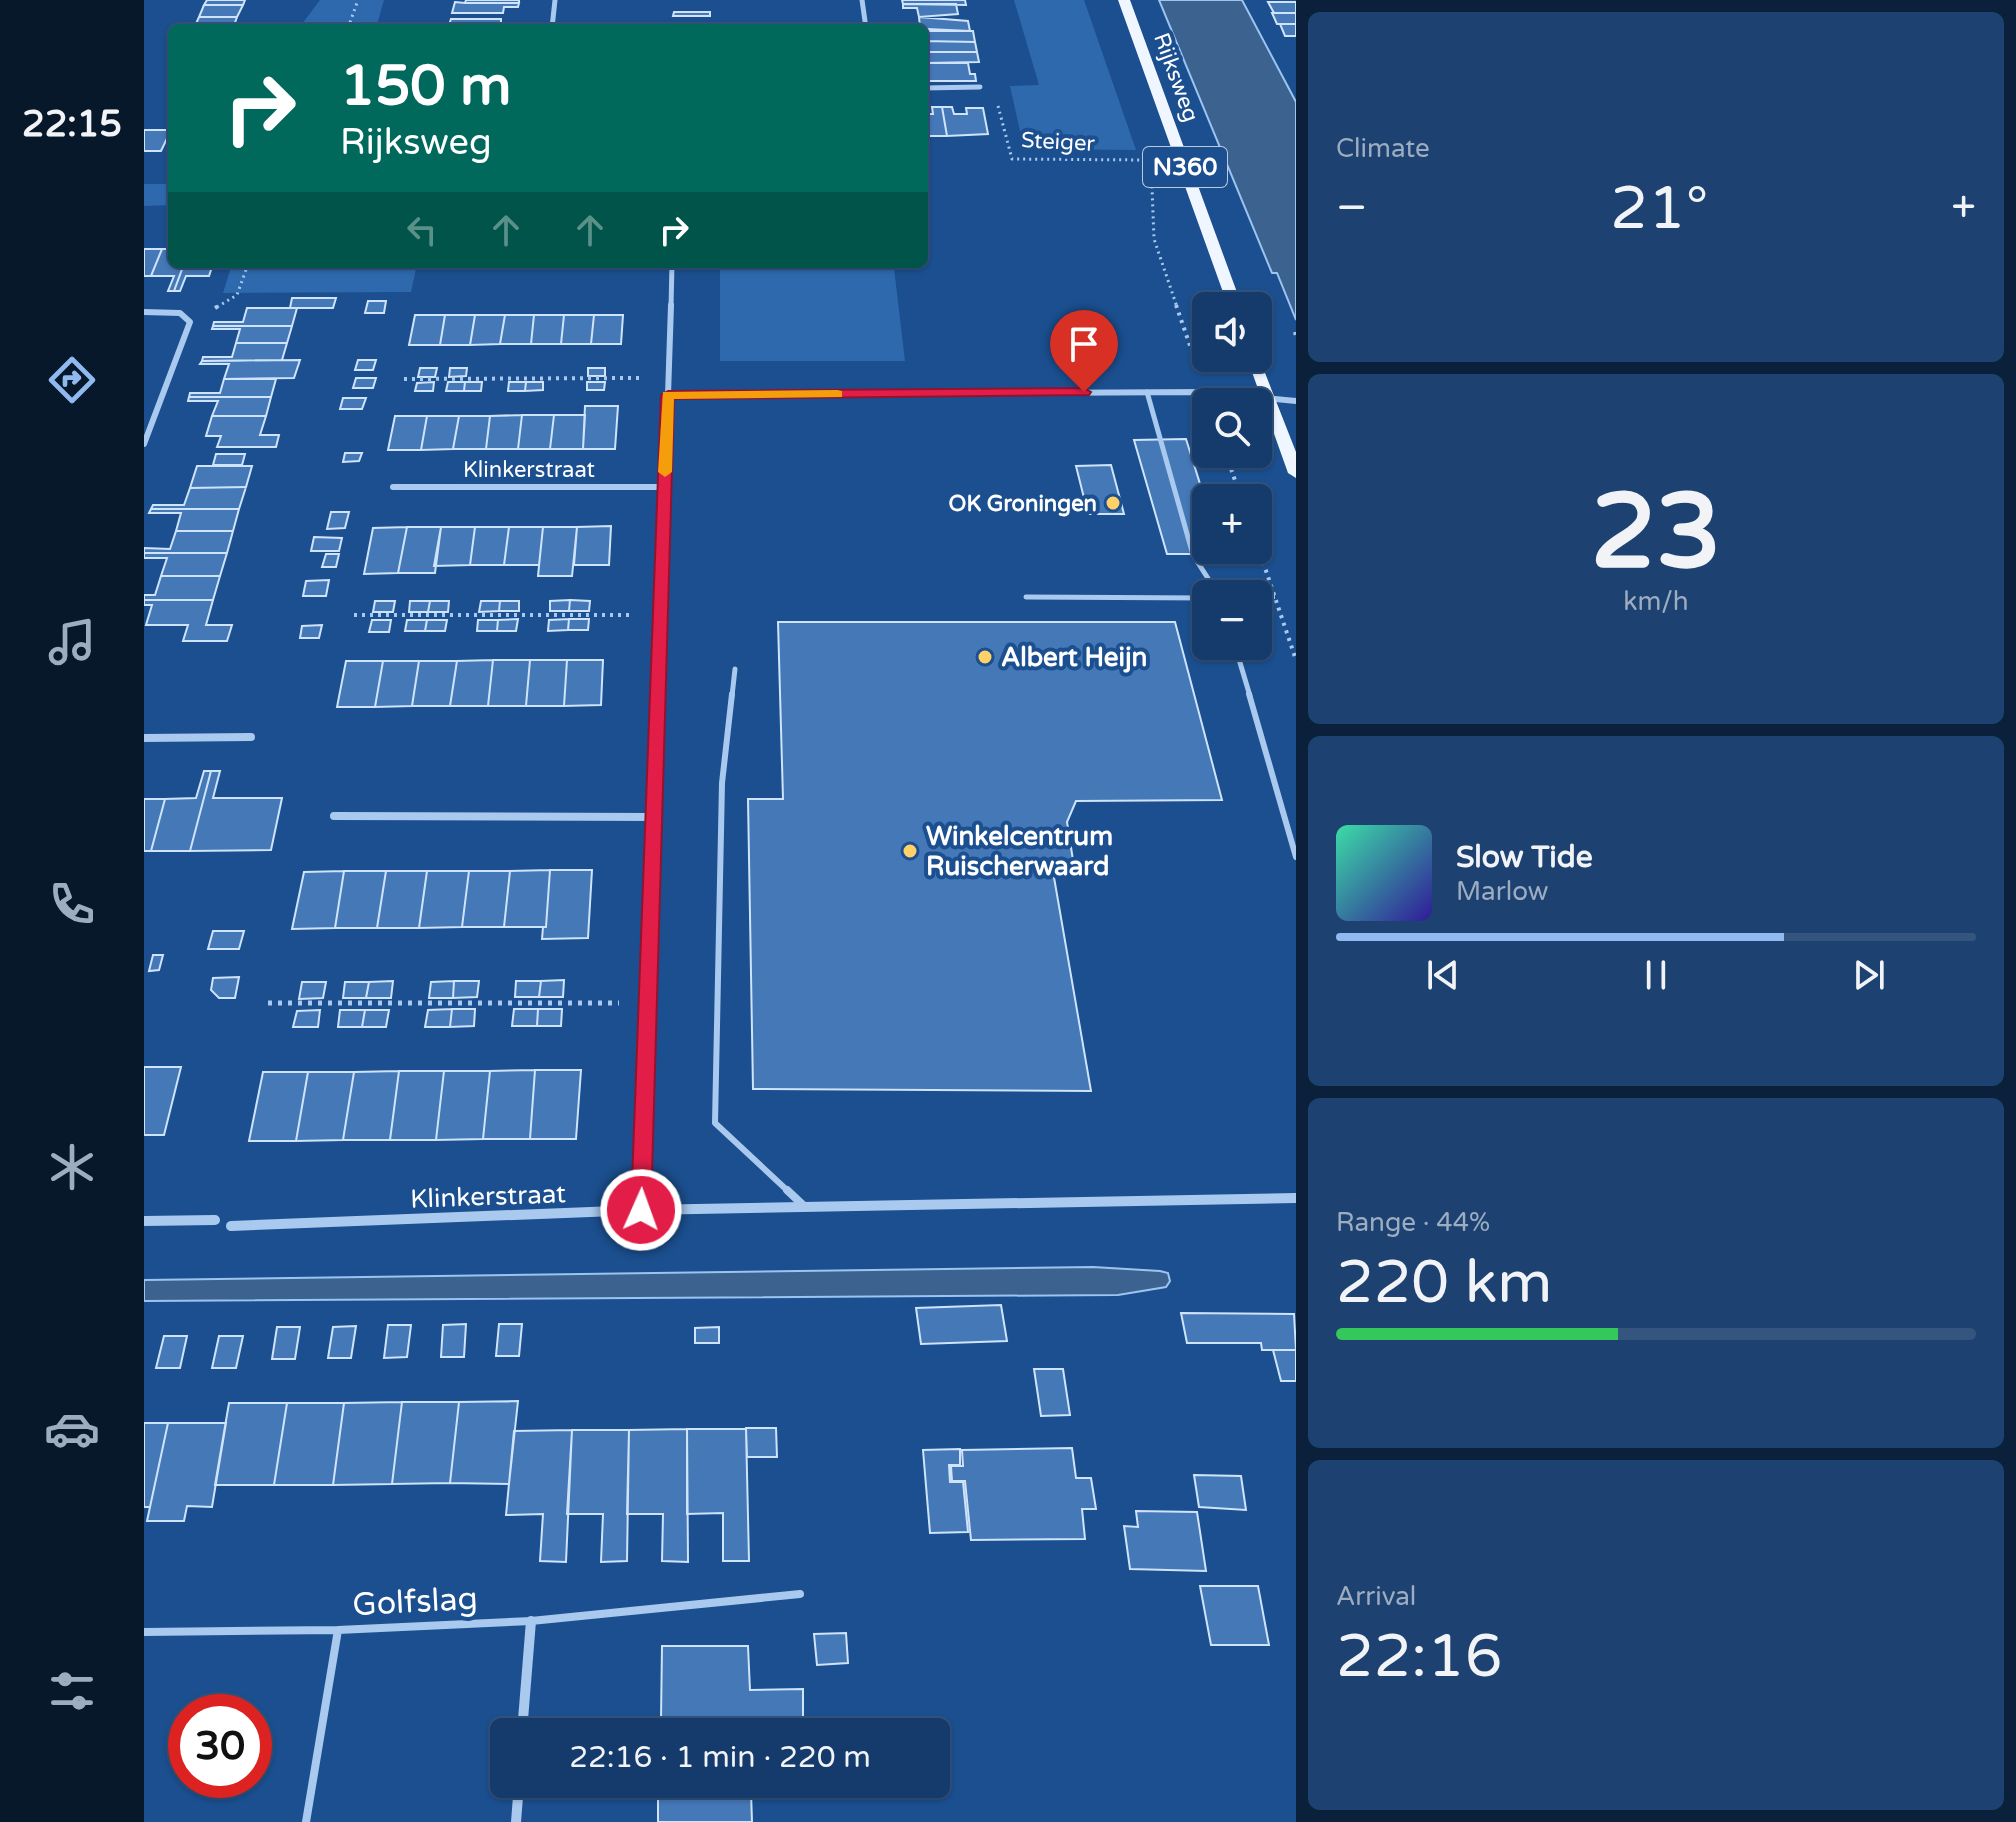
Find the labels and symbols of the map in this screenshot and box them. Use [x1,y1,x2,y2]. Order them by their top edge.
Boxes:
street label: Rijksweg [1148,29,1204,125]
street label: Steiger [1020,127,1096,157]
road number: N360 [1143,147,1227,187]
pin [1050,310,1118,392]
street label: Klinkerstraat [463,457,595,483]
place label: OK Groningen [949,491,1097,517]
marker: OK Groningen [1104,494,1122,512]
place label: Albert Heijn [1001,642,1147,673]
marker: Albert Heijn [976,648,994,666]
place label: Winkelcentrum Ruischerwaard [926,821,1113,882]
marker: Winkelcentrum Ruischerwaard [901,842,919,860]
position arrow [599,1168,683,1252]
street label: Klinkerstraat [410,1178,567,1215]
street label: Golfslag [351,1580,479,1624]
speed limit sign: 30 [168,1694,272,1798]

